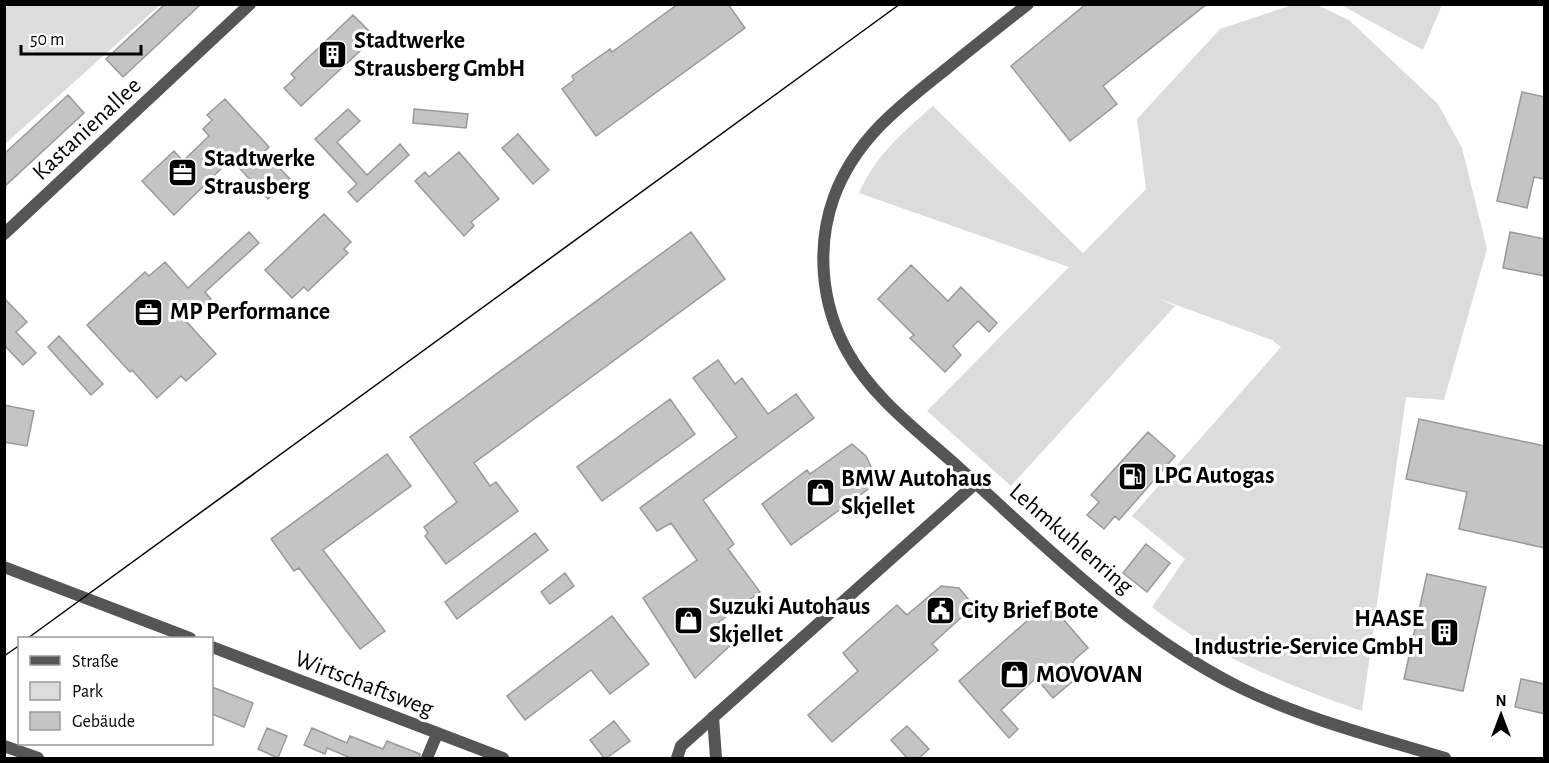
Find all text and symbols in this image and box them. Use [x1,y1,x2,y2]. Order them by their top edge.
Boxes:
scale bar [21,18,141,56]
place label: Stadtwerke Strausberg GmbH [354,29,525,81]
text: 50 m [30,31,64,49]
building icon: Stadtwerke Strausberg GmbH [317,39,349,71]
street label: Kastanienallee [28,73,146,185]
place label: Stadtwerke Strausberg [204,147,315,199]
office icon: Stadtwerke Strausberg [167,157,199,189]
office icon: MP Performance [133,296,165,328]
place label: MP Performance [170,300,330,324]
fuel station icon: LPG Autogas [1117,460,1149,492]
place label: LPG Autogas [1154,464,1274,488]
place label: BMW Autohaus Skjellet [841,467,991,519]
shop icon: BMW Autohaus Skjellet [804,477,836,509]
street label: Lehmkuhlenring [1005,479,1137,599]
place label: Suzuki Autohaus Skjellet [709,595,870,647]
public building icon: City Brief Bote [924,595,956,627]
place label: City Brief Bote [961,599,1098,623]
shop icon: Suzuki Autohaus Skjellet [672,605,704,637]
place label: HAASE Industrie-Service GmbH [1194,607,1424,659]
building icon: HAASE Industrie-Service GmbH [1429,617,1461,649]
legend [18,637,213,745]
street label: Wirtschaftsweg [291,647,437,722]
text: Straße [72,653,118,671]
shop icon: MOVOVAN [999,659,1031,691]
place label: MOVOVAN [1036,663,1143,687]
text: Park [72,683,104,701]
north arrow [1471,685,1531,745]
text: N [1495,693,1507,709]
text: Gebäude [72,713,135,731]

